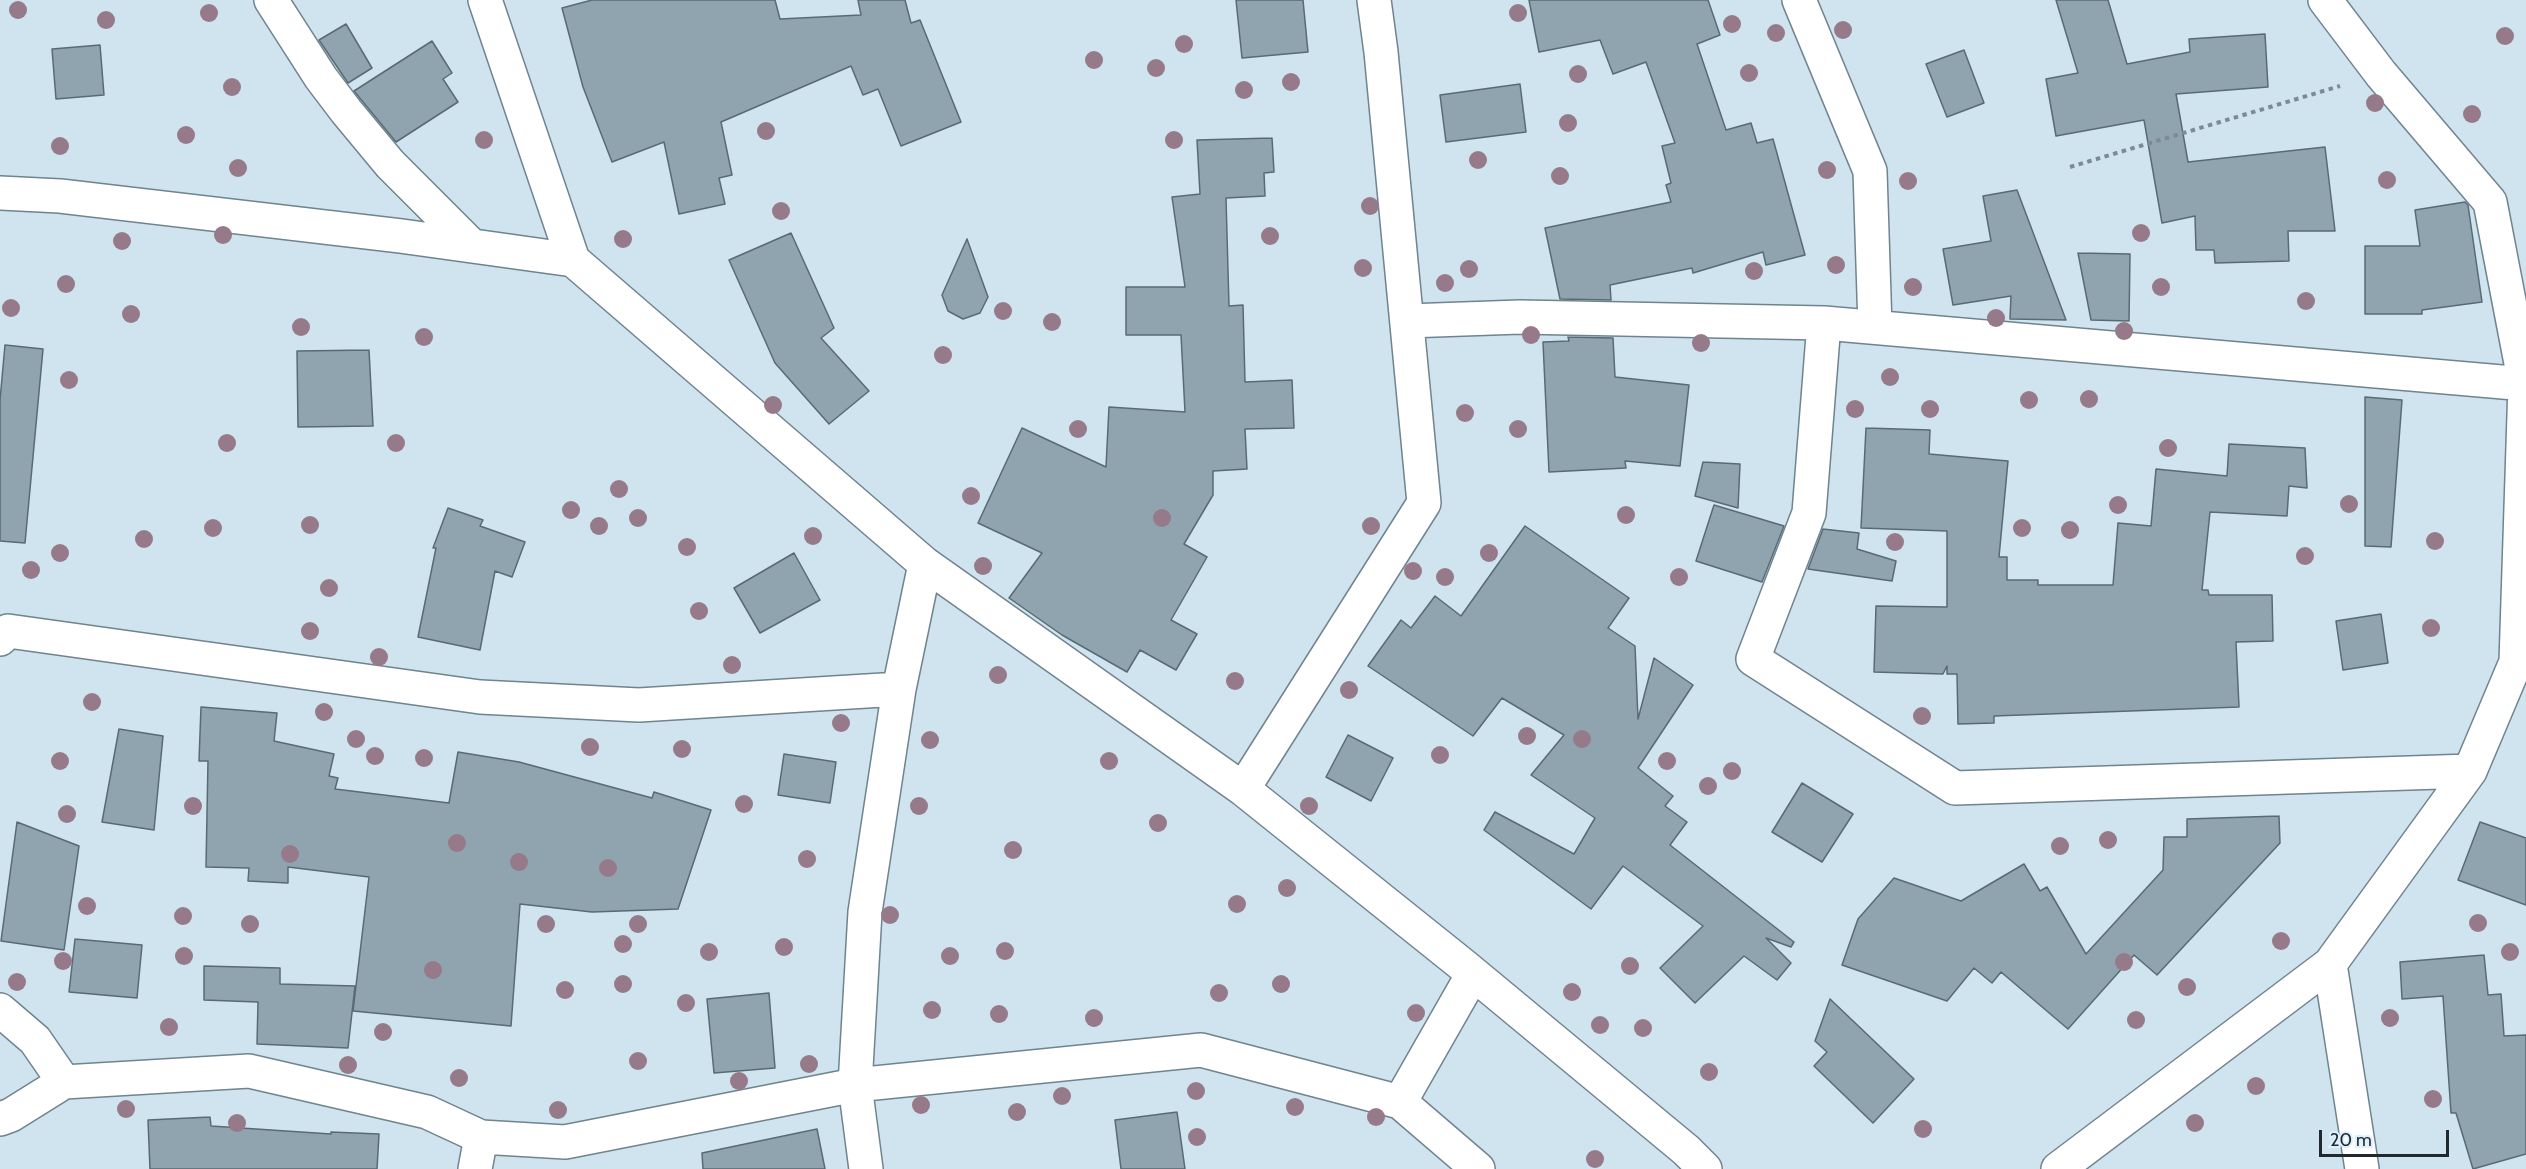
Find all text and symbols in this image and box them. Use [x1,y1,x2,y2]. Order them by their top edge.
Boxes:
scale bar [2322,1118,2452,1156]
text: 20 m [2330,1129,2372,1151]

